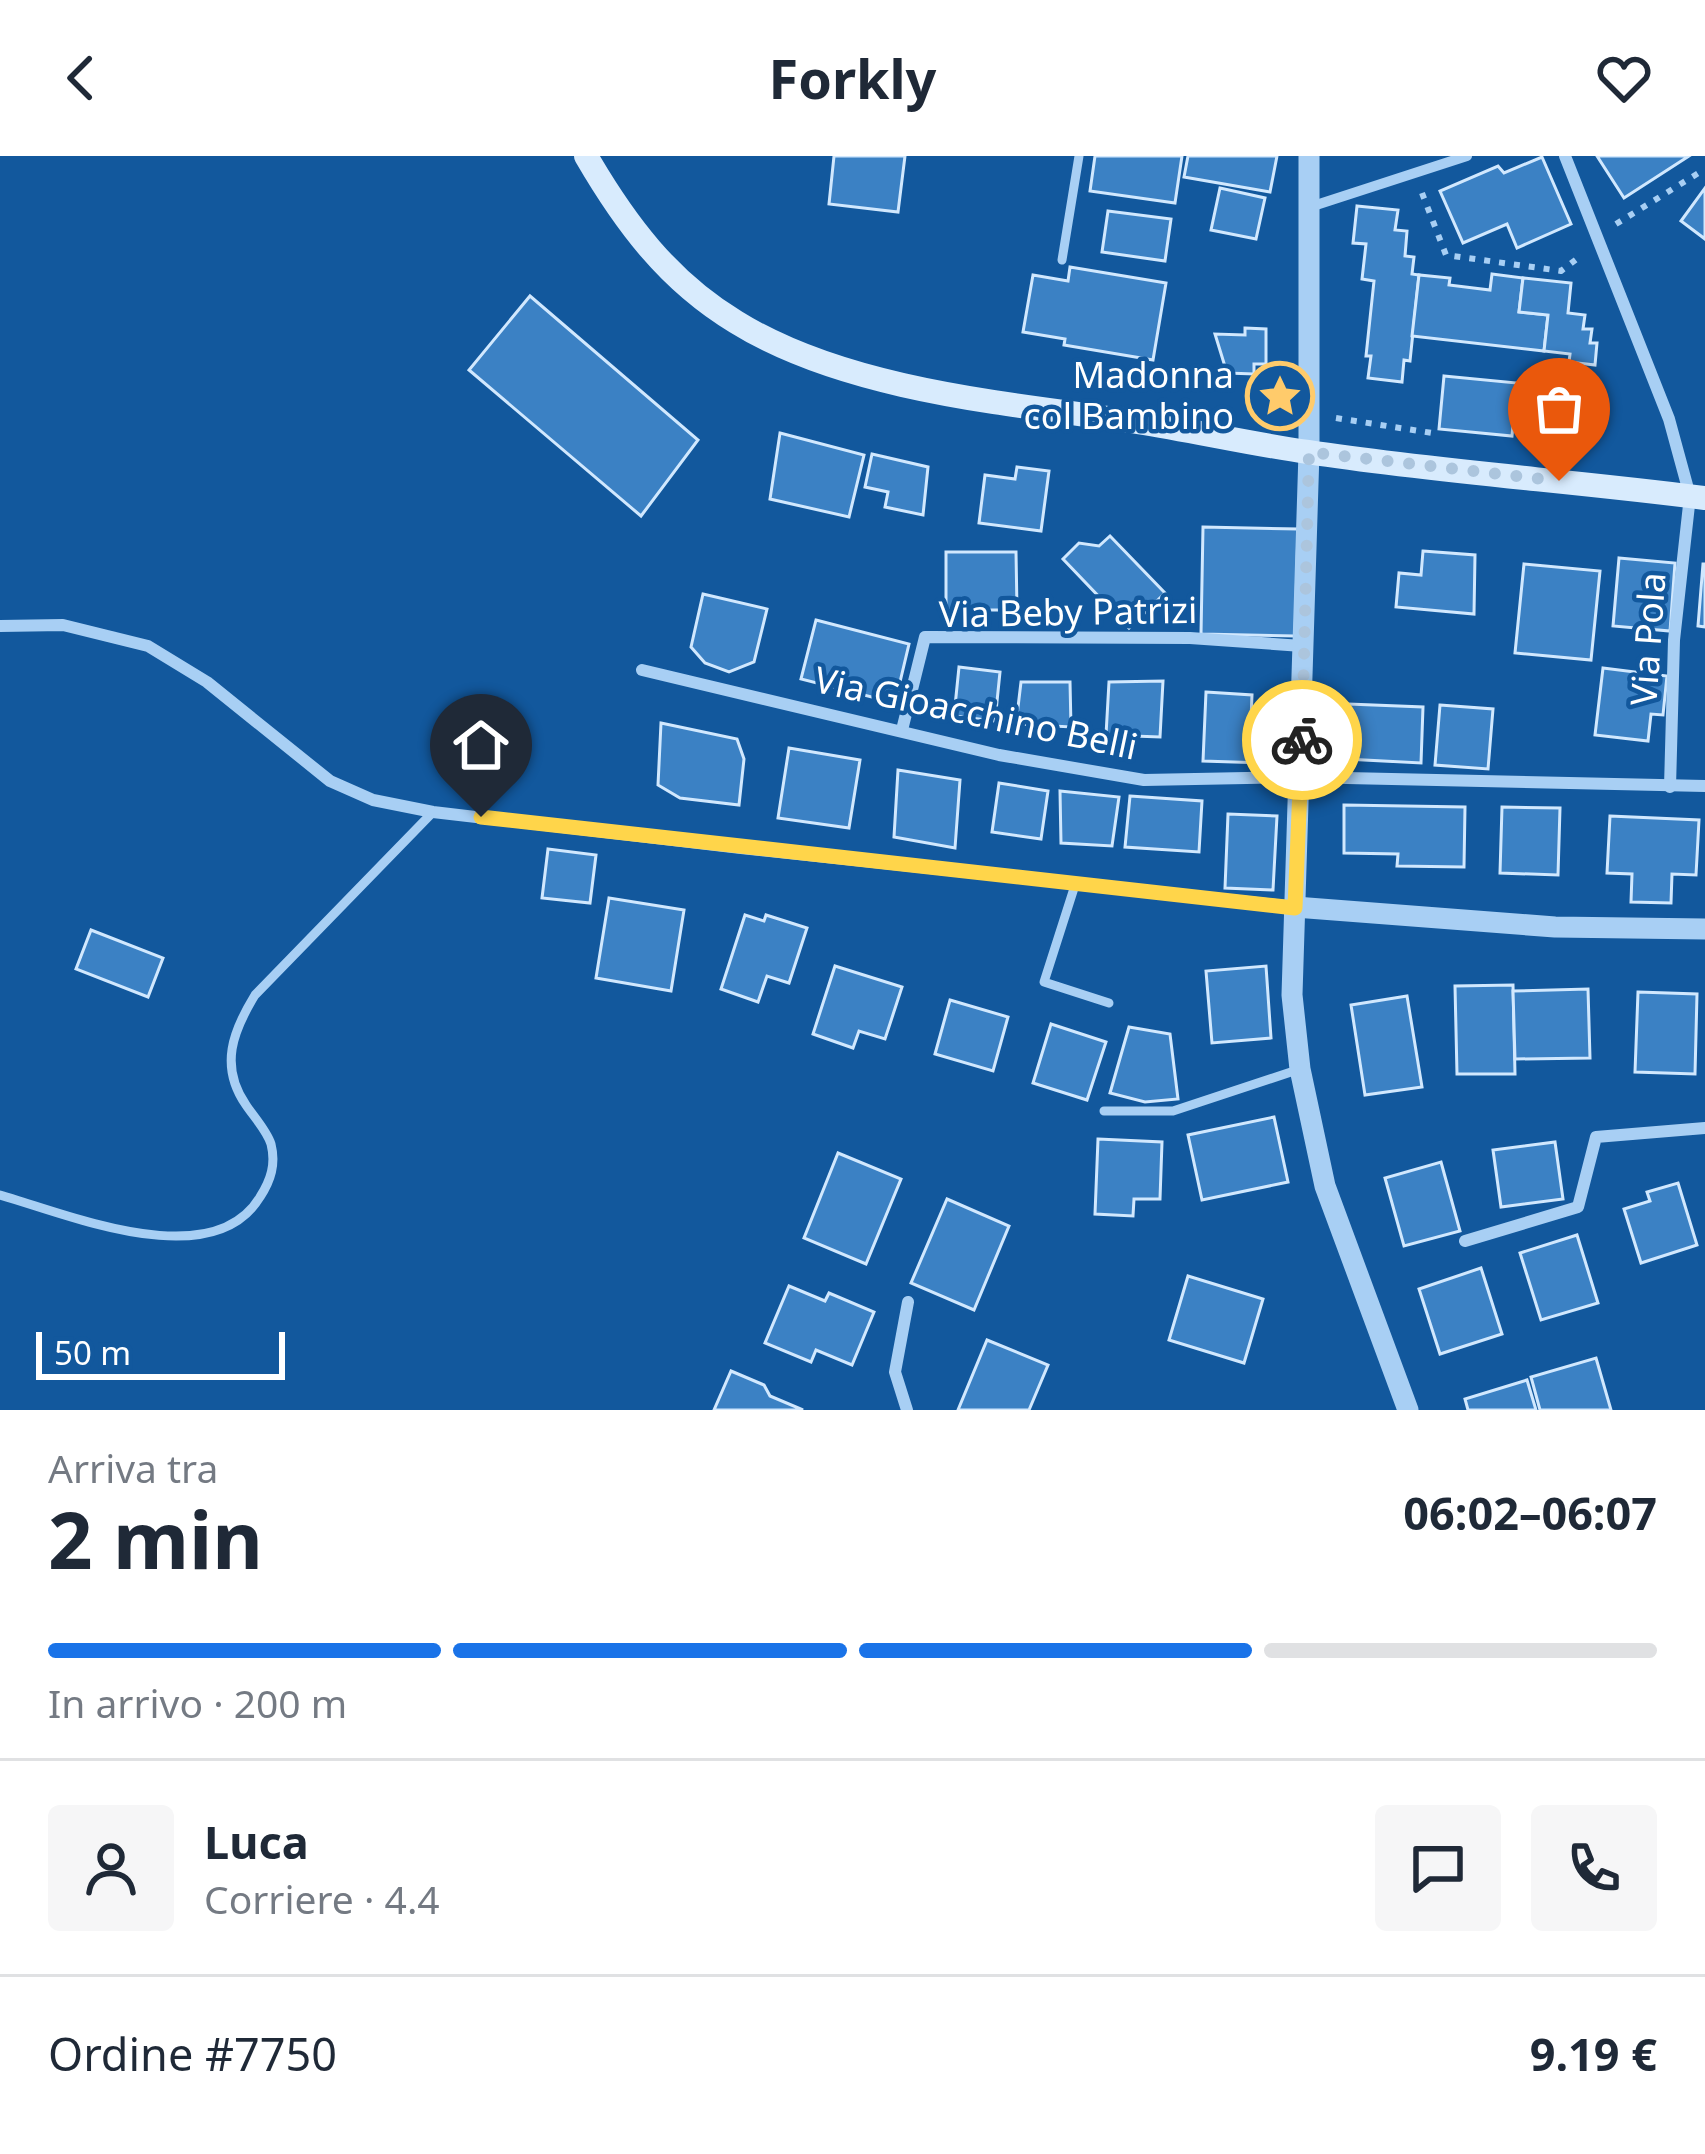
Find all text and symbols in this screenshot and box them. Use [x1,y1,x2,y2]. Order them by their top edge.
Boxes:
text: Forkly [769,41,936,115]
icon: back [48,45,114,111]
icon: heart [1591,45,1657,111]
place label: Madonna col Bambino [1024,350,1234,440]
pin [1508,358,1610,481]
place icon: Madonna col Bambino [1245,361,1315,431]
icon: bag [1526,376,1592,442]
street label: Via Pola [1618,571,1677,707]
street label: Via Beby Patrizi [938,585,1198,638]
street label: Via Gioacchino Belli [810,654,1142,771]
courier [1242,680,1362,800]
pin [430,694,532,817]
icon: bike [1269,707,1335,773]
icon: home [448,712,514,778]
scale bar [36,1326,285,1379]
text: 50 m [54,1330,131,1375]
text: Arriva tra [48,1441,218,1494]
text: 06:02–06:07 [1403,1482,1657,1543]
text: 2 min [48,1486,263,1592]
text: In arrivo · 200 m [48,1676,347,1729]
button: person [48,1805,174,1931]
button: chat [1375,1805,1501,1931]
button: phone [1531,1805,1657,1931]
text: Luca [204,1811,309,1872]
text: Corriere · 4.4 [204,1872,440,1925]
text: Ordine #7750 [48,2023,337,2084]
text: 9.19 € [1530,2023,1657,2084]

